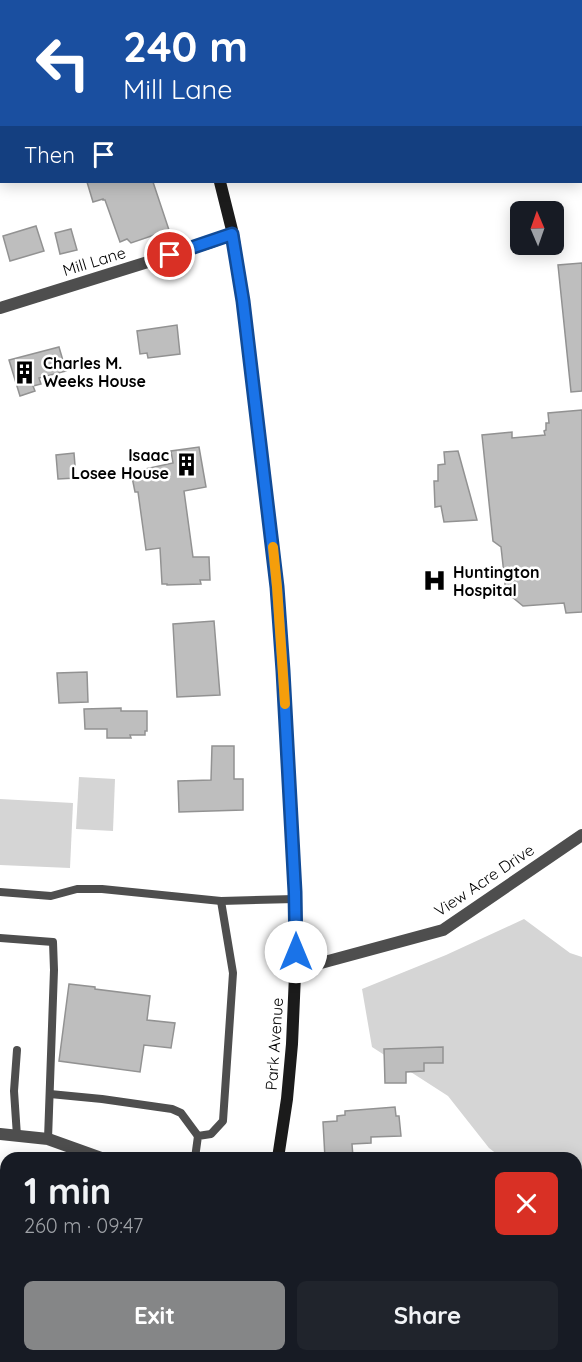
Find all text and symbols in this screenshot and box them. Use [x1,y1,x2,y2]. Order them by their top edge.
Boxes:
text: 240 m [123,20,248,73]
icon: left [24,24,102,102]
text: Mill Lane [123,72,233,106]
icon: arrive [87,138,120,171]
text: Then [24,141,75,169]
north arrow [510,201,564,255]
map controls [510,201,564,255]
pin [144,229,195,280]
icon: arrive [153,238,186,271]
street label: Mill Lane [60,242,128,280]
place label: Charles M. Weeks House [43,353,146,391]
building icon: Charles M. Weeks House [12,359,38,385]
place label: Isaac Losee House [71,445,169,483]
building icon: Isaac Losee House [174,451,200,477]
place label: Huntington Hospital [453,562,539,600]
hospital icon: Huntington Hospital [422,568,448,594]
street label: View Acre Drive [430,839,538,921]
position arrow [264,920,328,984]
street label: Park Avenue [261,997,287,1091]
text: 1 min [24,1168,111,1213]
button: close [495,1172,558,1235]
text: 260 m · 09:47 [24,1213,143,1238]
button: Exit [24,1281,285,1350]
button: Share [297,1281,558,1350]

